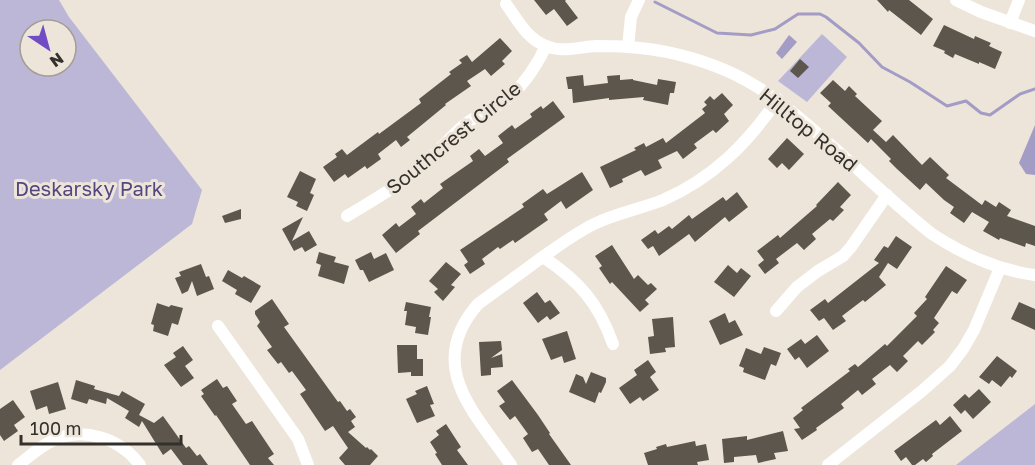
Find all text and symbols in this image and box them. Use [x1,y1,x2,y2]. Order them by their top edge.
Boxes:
north arrow [18,18,78,78]
text: N [46,48,68,72]
street label: Southcrest Circle [381,75,525,199]
street label: Hilltop Road [755,82,863,176]
park label: Deskarsky Park [15,176,163,200]
scale bar [21,408,182,446]
text: 100 m [30,417,81,439]

